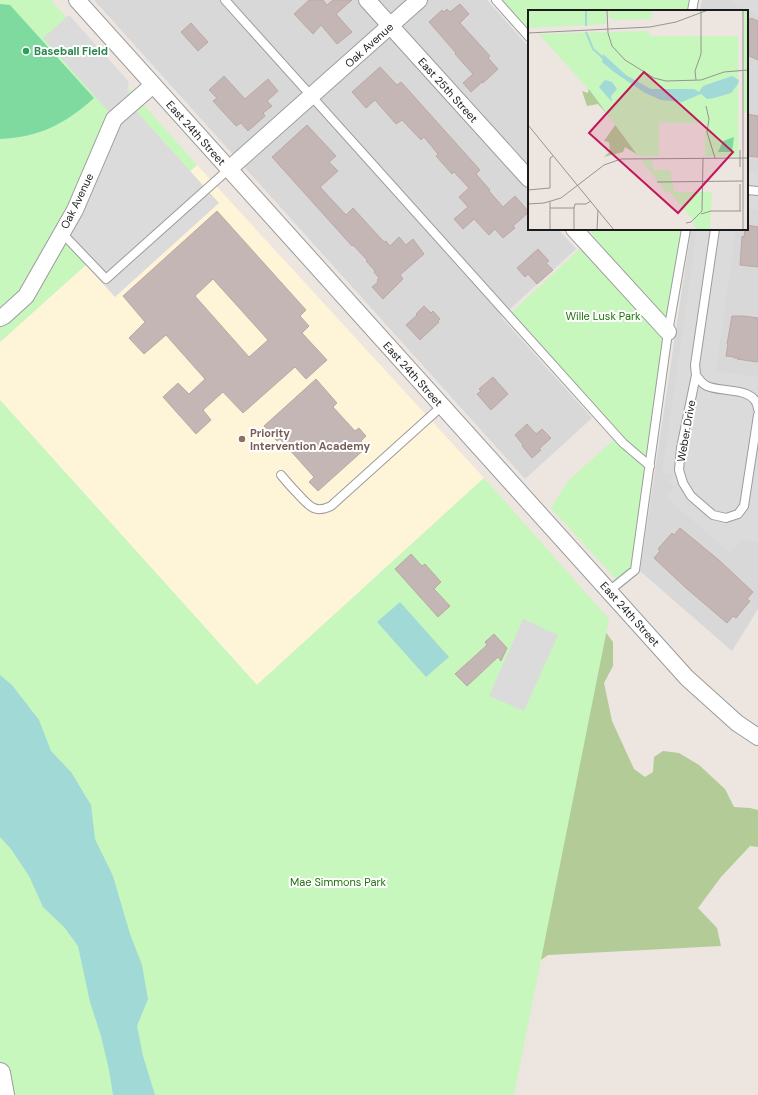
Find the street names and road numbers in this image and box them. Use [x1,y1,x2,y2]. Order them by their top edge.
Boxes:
street label: Oak Avenue [342,20,396,70]
street label: East 25th Street [415,55,481,125]
street label: East 24th Street [163,98,229,168]
street label: Oak Avenue [57,171,97,231]
street label: East 24th Street [380,339,446,409]
street label: Weber Drive [674,399,698,463]
street label: East 24th Street [597,579,663,649]

